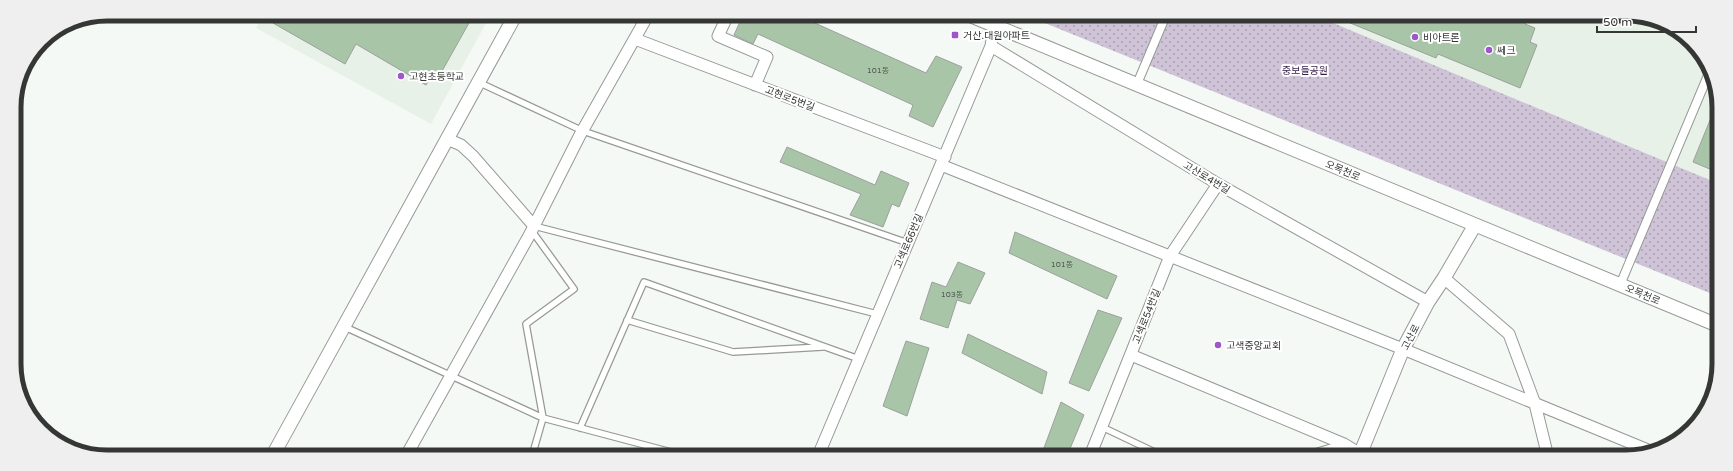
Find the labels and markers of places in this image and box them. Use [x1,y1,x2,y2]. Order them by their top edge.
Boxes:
marker: 거산.대원아파트 [950,30,960,40]
place label: 거산.대원아파트 [963,30,1030,42]
marker: 비아트론 [1410,32,1420,42]
place label: 비아트론 [1423,32,1460,44]
marker: 쎄크 [1484,45,1494,55]
place label: 쎄크 [1497,45,1515,57]
marker: 고현초등학교 [396,71,406,81]
place label: 고현초등학교 [409,71,464,83]
marker: 고색중앙교회 [1213,340,1223,350]
place label: 고색중앙교회 [1226,340,1281,352]

